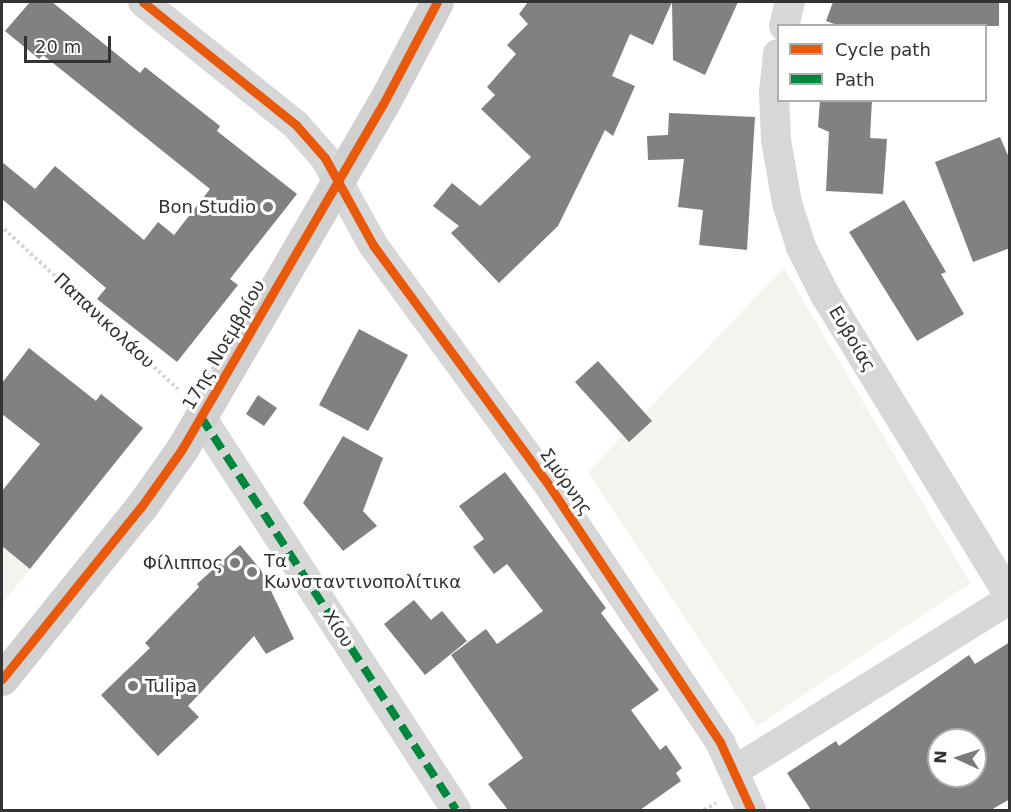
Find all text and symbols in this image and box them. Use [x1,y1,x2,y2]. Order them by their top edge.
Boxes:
scale bar [27,24,114,62]
legend [777,24,987,102]
text: 20 m [35,36,81,57]
text: Cycle path [835,39,931,60]
text: Path [835,69,875,90]
place label: Bon Studio [158,196,256,218]
marker: Bon Studio [261,200,275,214]
street label: Παπανικολάου [49,269,159,373]
street label: 17ης Νοεμβρίου [178,276,270,414]
street label: Ευβοίας [824,302,880,376]
street label: Σμύρνης [535,444,597,520]
place label: Τα Κωνσταντινοπολίτικα [264,551,461,594]
place label: Φίλιππος [143,552,223,574]
marker: Φίλιππος [228,556,242,570]
marker: Τα Κωνσταντινοπολίτικα [245,565,259,579]
street label: Χίου [318,606,358,652]
place label: Tulipa [145,675,197,697]
marker: Tulipa [126,679,140,693]
north arrow [927,728,987,788]
text: N [931,750,950,764]

